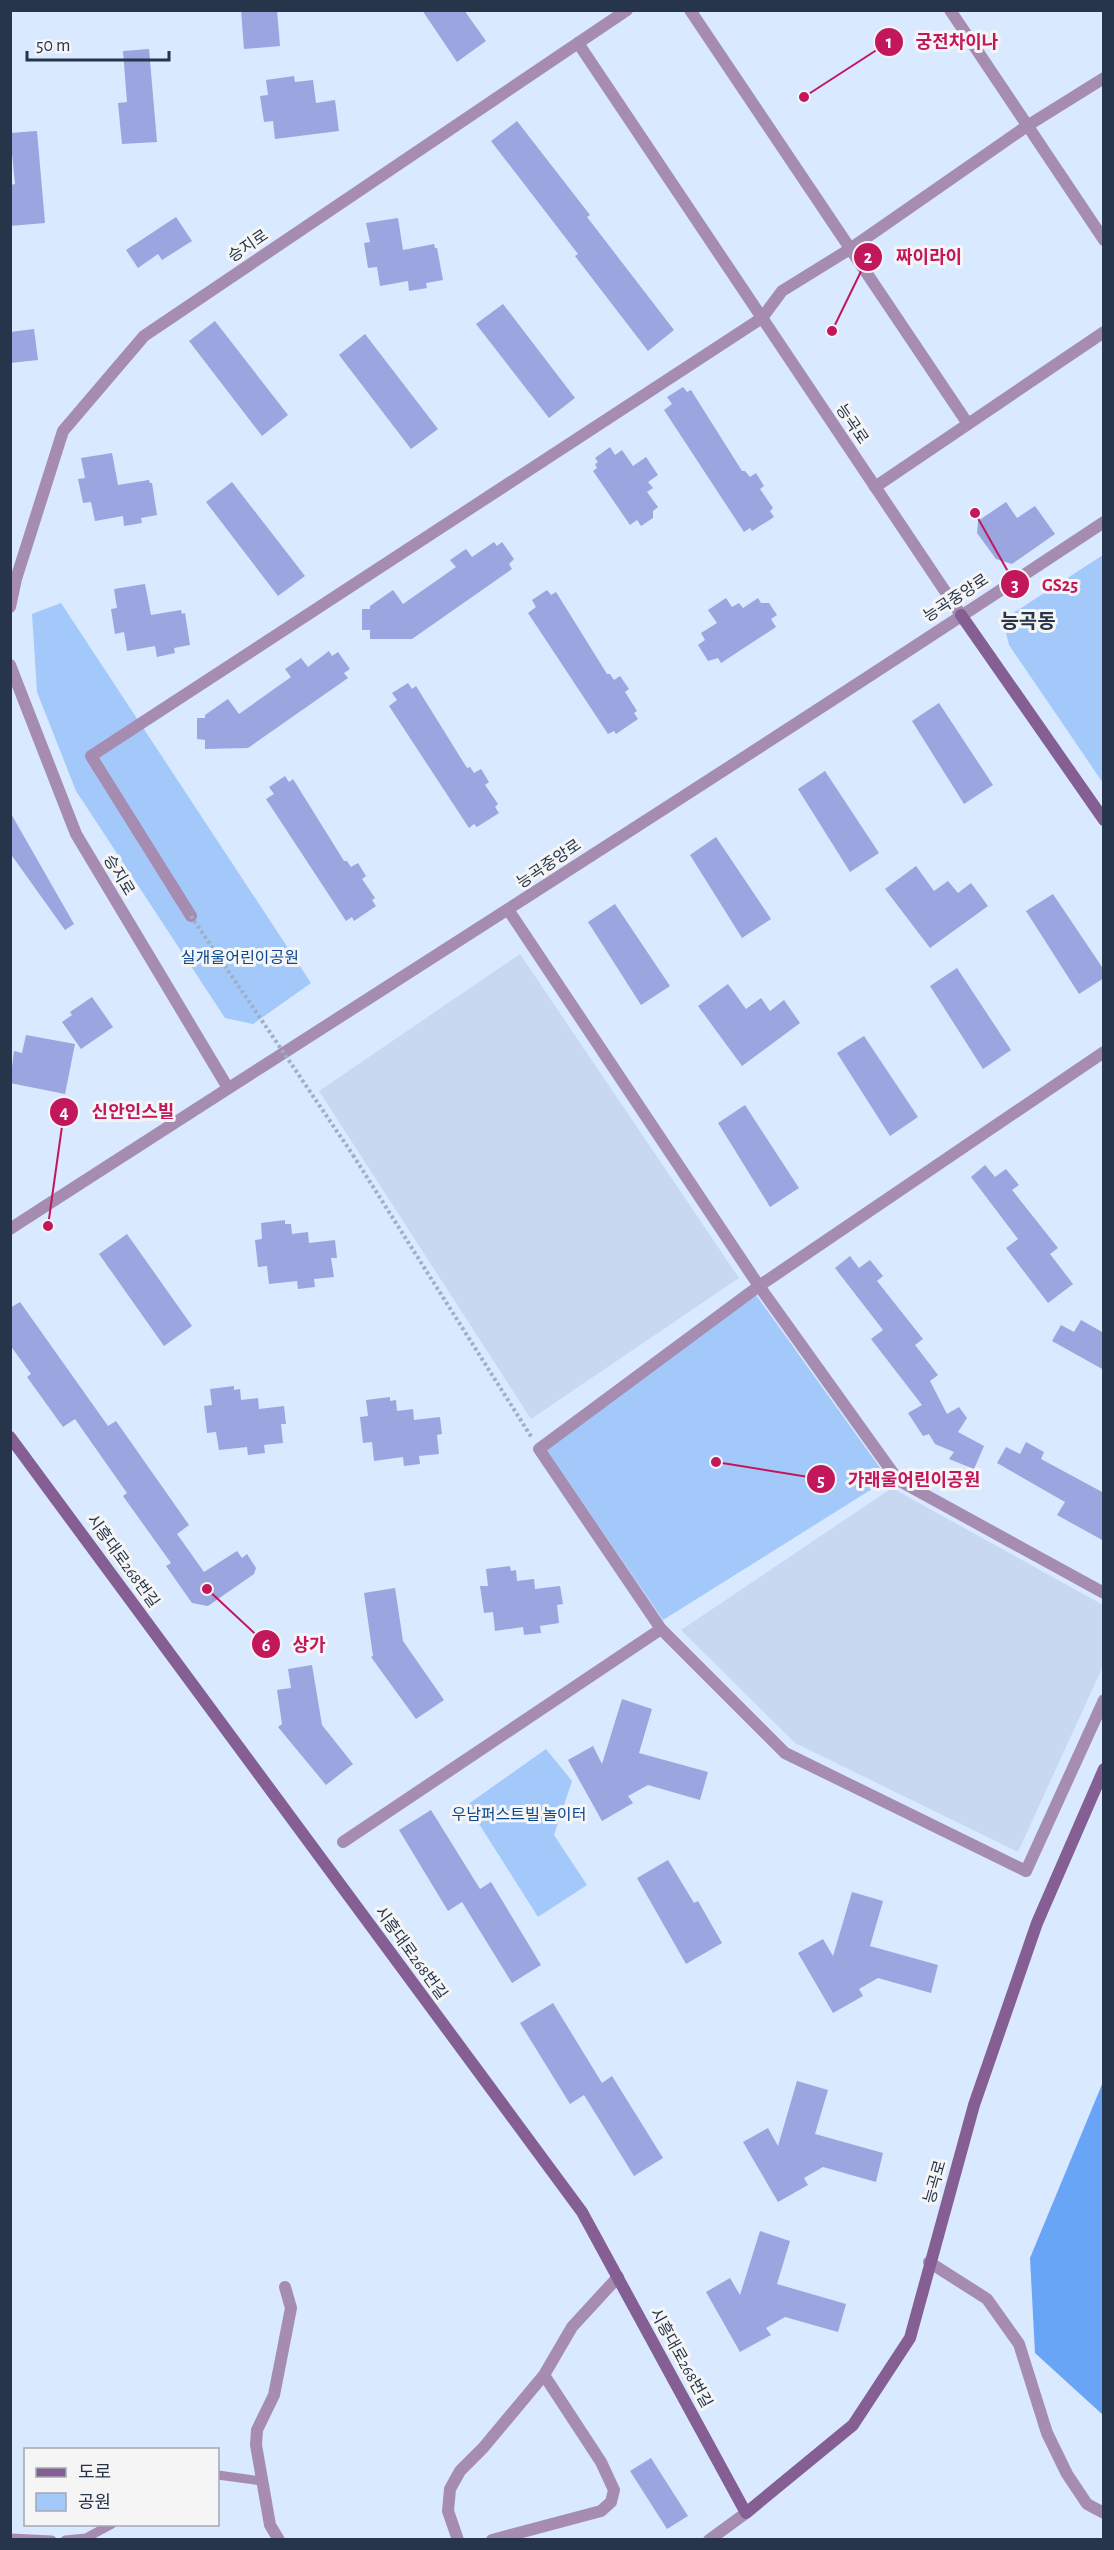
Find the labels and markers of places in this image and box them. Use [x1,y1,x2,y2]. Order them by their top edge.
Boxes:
callout: 궁전차이나 [874,24,1011,60]
callout: 짜이라이 [853,239,974,275]
callout: GS25 [1000,566,1090,602]
callout: 신안인스빌 [49,1094,186,1130]
callout: 가래울어린이공원 [806,1461,992,1497]
callout: 상가 [251,1626,338,1662]

